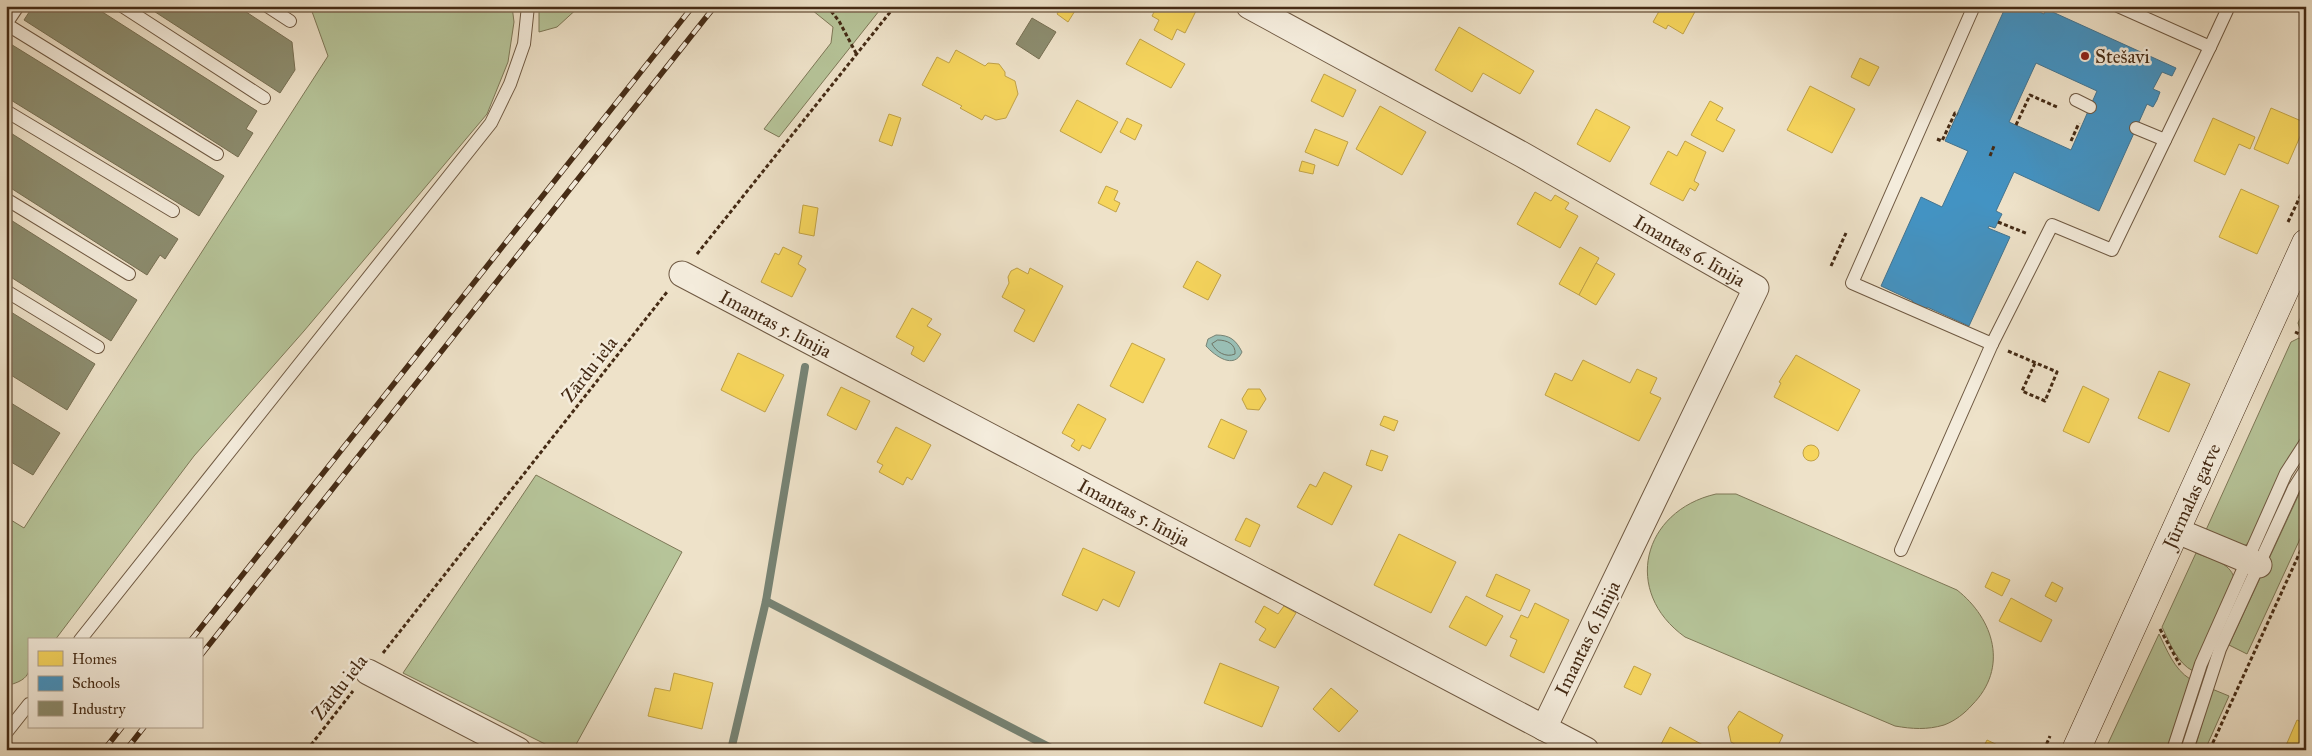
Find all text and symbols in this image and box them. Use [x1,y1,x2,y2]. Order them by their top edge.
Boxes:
place label: Stešavi [2095,45,2150,68]
marker: Stešavi [2079,50,2091,62]
street label: Imantas 6. līnija [1630,210,1750,292]
street label: Imantas 5. līnija [716,285,836,363]
street label: Zārdu iela [557,331,623,407]
street label: Jūrmalas gatve [2157,440,2226,555]
street label: Imantas 5. līnija [1074,474,1195,552]
street label: Imantas 6. līnija [1550,576,1625,699]
legend [28,638,202,728]
street label: Zārdu iela [307,649,373,725]
text: Homes [72,650,117,668]
text: Schools [72,674,120,692]
text: Industry [72,700,126,718]

